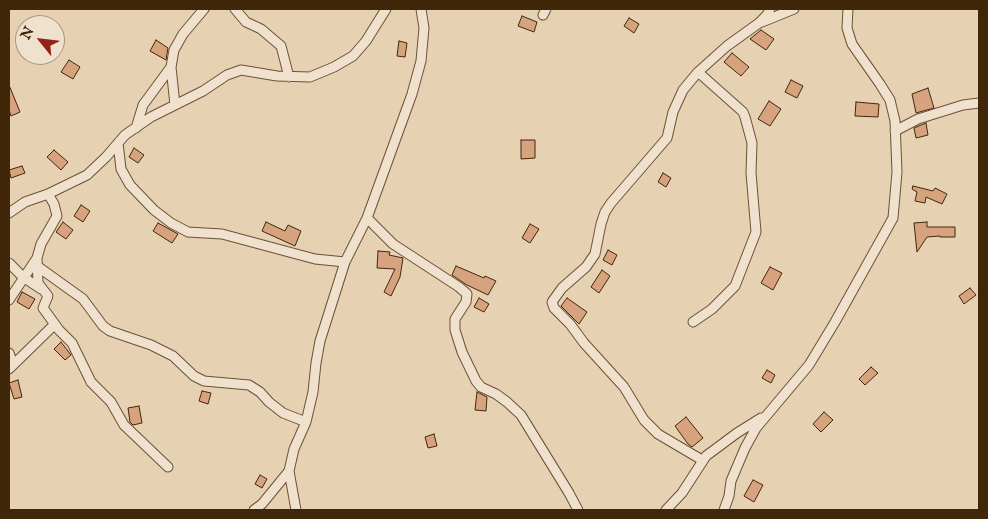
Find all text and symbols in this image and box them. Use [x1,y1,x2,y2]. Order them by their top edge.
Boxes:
north arrow [15,15,65,65]
text: N [17,24,39,43]

